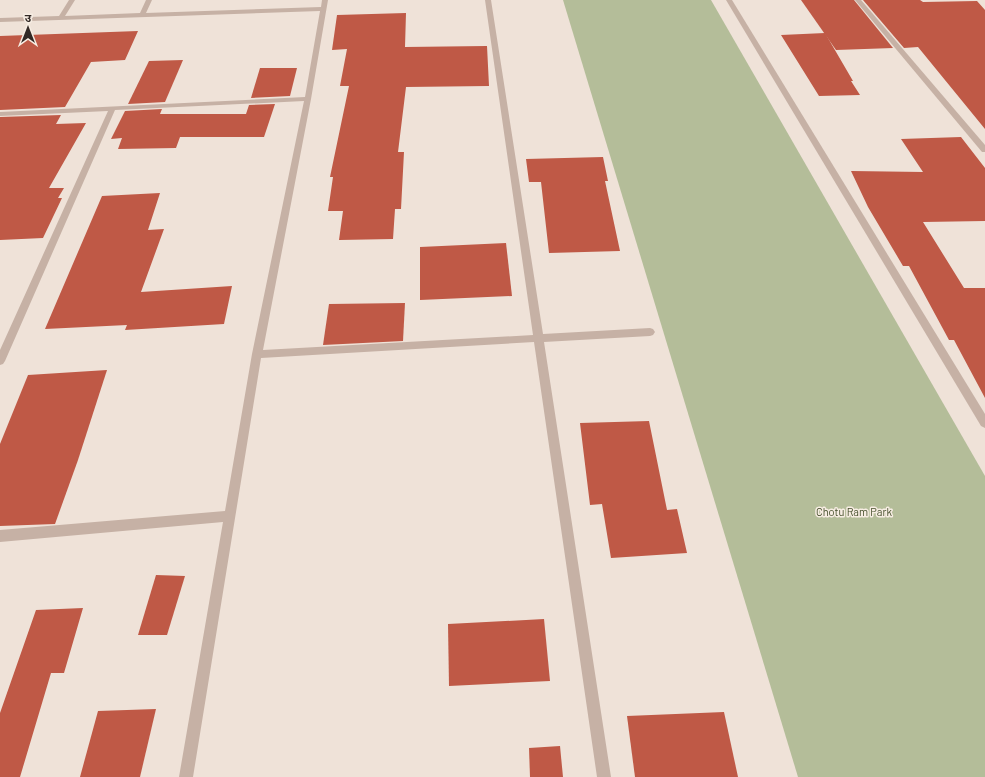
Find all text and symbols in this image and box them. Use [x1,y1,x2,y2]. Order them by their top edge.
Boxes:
north arrow [8,8,48,48]
text: उ [25,11,32,24]
park label: Chotu Ram Park [816,505,892,518]

